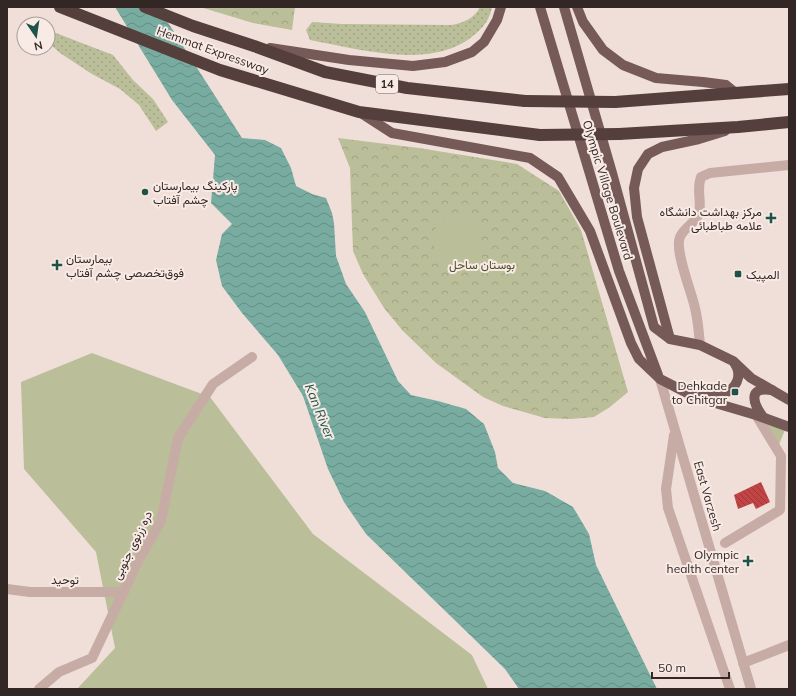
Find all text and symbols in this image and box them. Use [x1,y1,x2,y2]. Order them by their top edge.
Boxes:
north arrow [16,16,56,56]
street label: Hemmat Expressway [155,23,272,78]
text: N [33,38,44,53]
road number: 14 [376,75,398,93]
street label: Olympic Village Boulevard [580,118,636,262]
place label: پاركينگ بيمارستان چشم آفتاب [153,178,238,208]
marker: پاركينگ بيمارستان چشم آفتاب [140,187,150,197]
place label: مرکز بهداشت دانشگاه علامه طباطبائی [660,204,762,234]
marker: مرکز بهداشت دانشگاه علامه طباطبائی [765,212,777,224]
place label: بیمارستان فوق‌تخصصی چشم آفتاب [66,251,184,281]
park label: بوستان ساحل [449,257,515,273]
marker: بیمارستان فوق‌تخصصی چشم آفتاب [51,259,63,271]
place label: المپیک [746,267,780,283]
marker: المپیک [733,269,743,279]
place label: Dehkade to Chitgar [672,378,728,407]
water label: Kan River [302,381,339,442]
marker: Dehkade to Chitgar [730,387,740,397]
street label: East Varzesh [691,459,725,533]
street label: دره زرنوی جنوبی [109,508,156,582]
place label: Olympic health center [667,547,740,576]
marker: Olympic health center [742,555,754,567]
street label: توحید [51,572,79,588]
scale bar [652,654,729,680]
text: 50 m [658,660,686,675]

